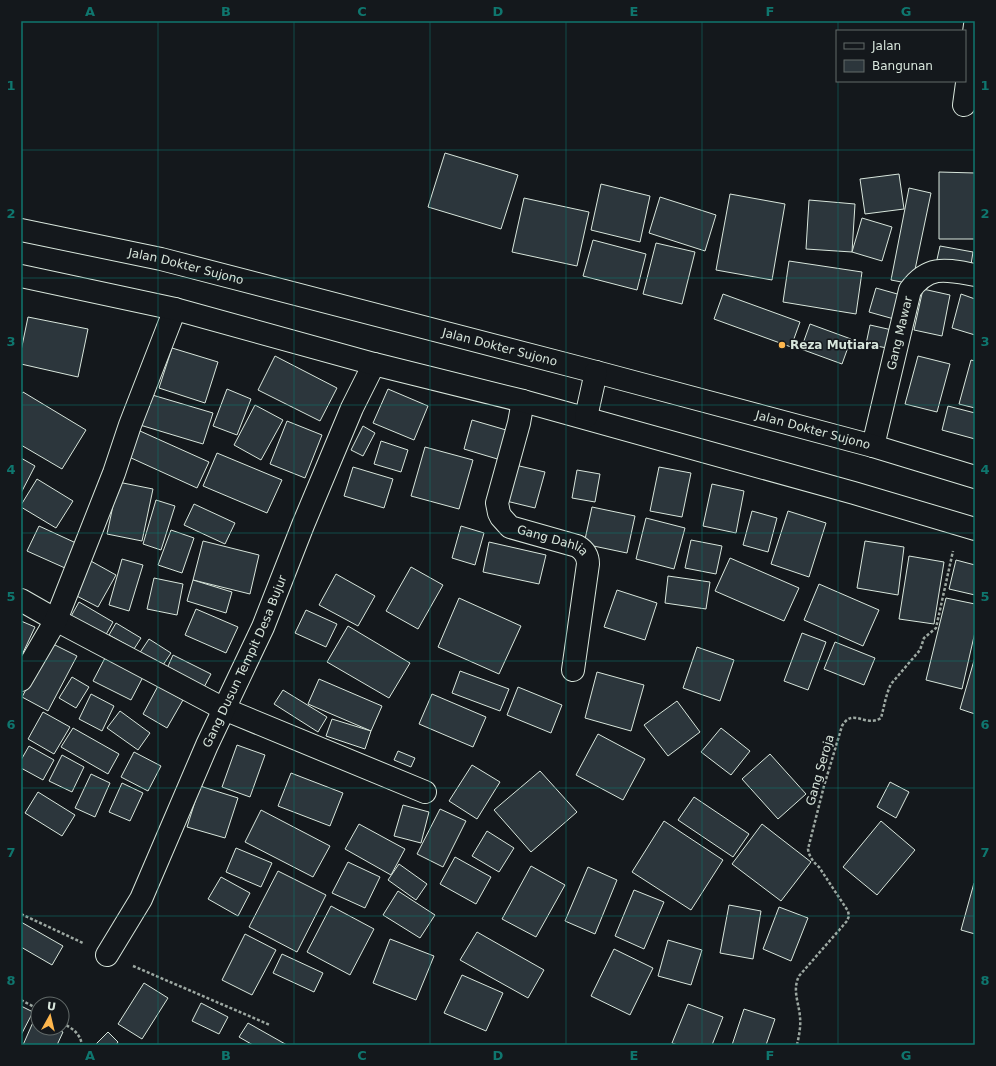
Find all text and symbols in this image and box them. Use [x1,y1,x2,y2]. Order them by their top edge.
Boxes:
text: A [85,4,95,19]
text: B [221,4,231,19]
text: C [357,4,367,19]
text: D [493,4,504,19]
text: E [630,4,638,19]
text: F [766,4,774,19]
text: G [901,4,911,19]
legend [836,30,966,82]
text: Jalan [871,39,901,53]
text: Bangunan [872,59,933,73]
text: 1 [6,78,16,93]
text: 1 [980,78,990,93]
text: 2 [6,206,16,221]
text: 2 [980,206,990,221]
street label: Jalan Dokter Sujono [126,245,245,287]
street label: Gang Mawar [884,295,915,372]
street label: Jalan Dokter Sujono [440,325,559,369]
text: 3 [6,334,16,349]
text: 3 [980,334,990,349]
place label: Reza Mutiara [790,338,879,352]
marker: Reza Mutiara [777,340,787,350]
street label: Jalan Dokter Sujono [753,408,872,452]
text: 4 [6,462,16,477]
text: 4 [980,462,990,477]
street label: Gang Dahlia [515,522,591,559]
street label: Gang Dusun Tempit Desa Bujur [200,573,290,750]
text: 5 [6,589,16,604]
text: 5 [980,589,990,604]
text: 6 [6,717,16,732]
text: 6 [980,717,990,732]
street label: Gang Seroja [803,733,837,807]
text: 7 [6,845,16,860]
text: 7 [980,845,990,860]
text: 8 [6,973,16,988]
text: 8 [980,973,990,988]
north arrow [30,996,70,1036]
text: U [46,1000,57,1014]
text: A [85,1048,95,1063]
text: B [221,1048,231,1063]
text: C [357,1048,367,1063]
text: D [493,1048,504,1063]
text: E [630,1048,638,1063]
text: F [766,1048,774,1063]
text: G [901,1048,911,1063]

